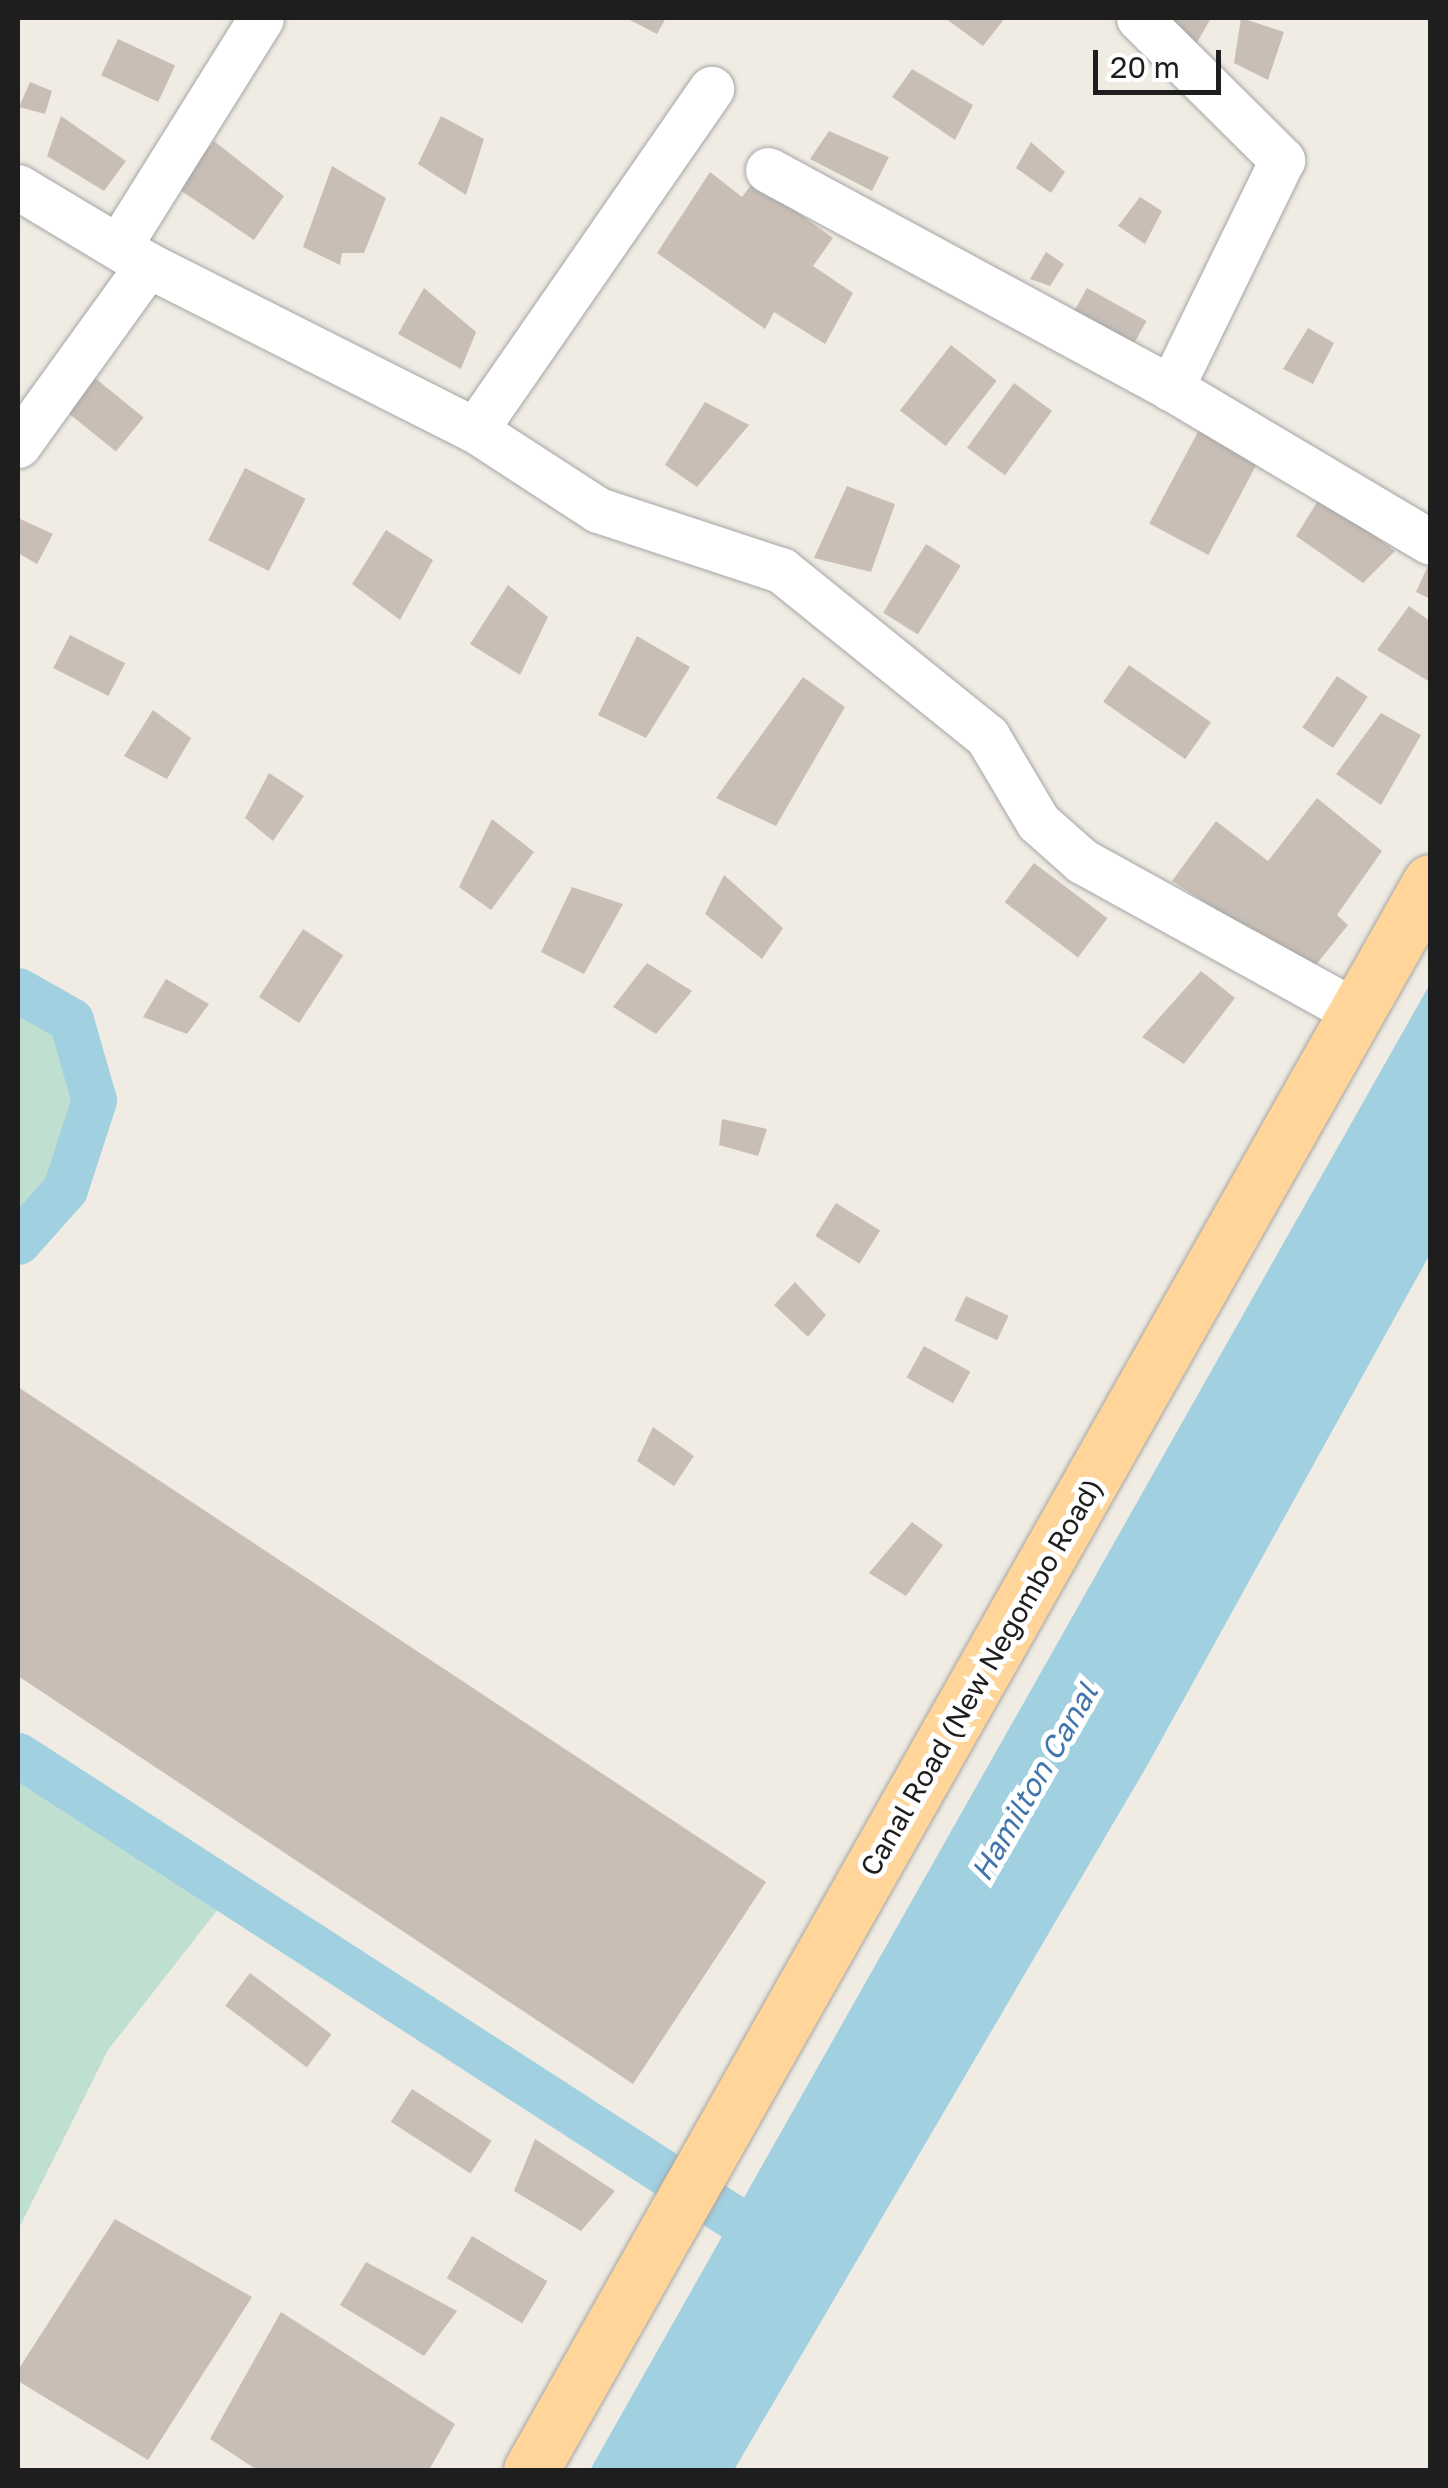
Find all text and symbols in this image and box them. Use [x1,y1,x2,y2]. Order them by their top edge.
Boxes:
scale bar [1098,30,1226,92]
text: 20 m [1110,49,1180,85]
street label: Canal Road (New Negombo Road) [853,1472,1109,1882]
water label: Hamilton Canal [963,1677,1105,1887]

